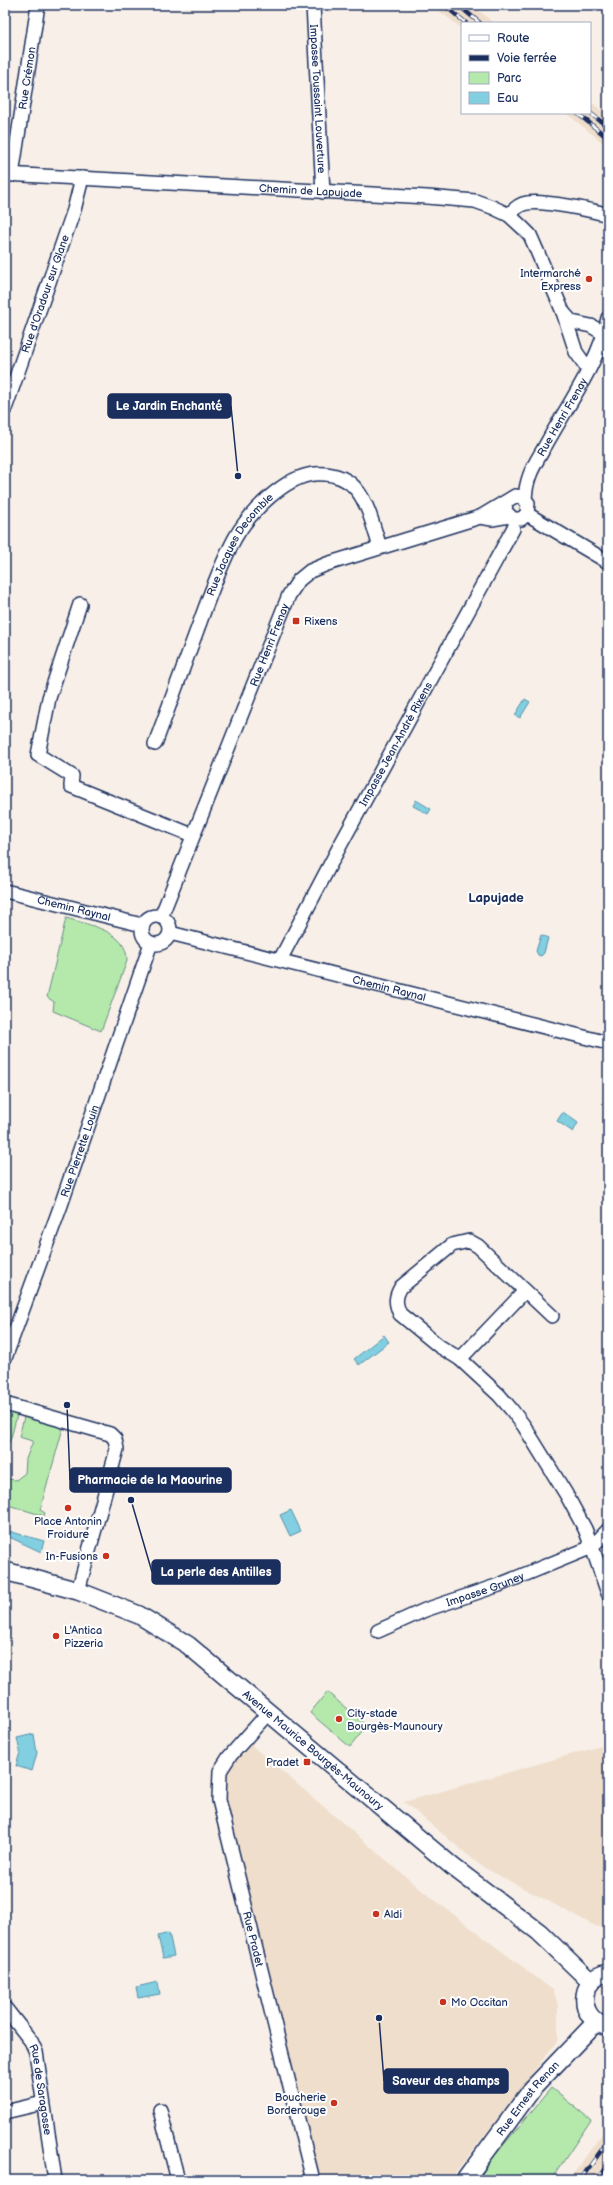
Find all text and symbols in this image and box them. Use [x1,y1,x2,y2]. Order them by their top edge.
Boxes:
legend [461,22,591,114]
street label: Impasse Toussaint Louverture [308,24,329,174]
text: Route [497,31,529,46]
street label: Rue Crémon [16,46,38,110]
text: Voie ferrée [497,51,557,66]
text: Parc [497,71,521,86]
text: Eau [497,91,518,106]
street label: Chemin de Lapujade [259,181,363,200]
street label: Rue d'Oradour sur Glane [18,232,72,355]
place label: Intermarché Express [520,267,582,293]
marker: Intermarché Express [584,274,594,284]
street label: Rue Henri Frenay [534,376,590,458]
callout: Le Jardin Enchanté [108,394,231,418]
text: Le Jardin Enchanté [116,399,222,414]
street label: Rue Jacques Decomble [204,490,276,598]
street label: Rue Henri Frenay [247,601,292,688]
place label: Rixens [304,615,338,628]
marker: Rixens [291,616,301,626]
street label: Impasse Jean-André Rixens [356,679,435,808]
district label: Lapujade [468,890,524,906]
street label: Chemin Raynal [36,893,112,923]
street label: Chemin Raynal [351,973,427,1004]
street label: Rue Pierrette Louin [58,1103,101,1199]
callout: Pharmacie de la Maourine [70,1468,231,1492]
text: Pharmacie de la Maourine [78,1473,223,1488]
marker: Place Antonin Froidure [63,1503,73,1513]
place label: Place Antonin Froidure [34,1515,102,1541]
place label: In-Fusions [46,1550,99,1563]
marker: In-Fusions [101,1551,111,1561]
callout: La perle des Antilles [152,1560,280,1584]
text: La perle des Antilles [160,1565,272,1580]
street label: Impasse Gruney [444,1569,526,1609]
place label: L'Antica Pizzeria [64,1624,103,1650]
marker: L'Antica Pizzeria [51,1631,61,1641]
street label: Avenue Maurice Bourgès-Maunoury [240,1687,386,1813]
place label: City-stade Bourgès-Maunoury [347,1707,443,1733]
marker: City-stade Bourgès-Maunoury [334,1714,344,1724]
place label: Pradet [266,1756,300,1769]
marker: Pradet [302,1757,312,1767]
place label: Aldi [384,1908,402,1921]
marker: Aldi [371,1909,381,1919]
street label: Rue Pradet [240,1910,267,1969]
place label: Mo Occitan [451,1996,508,2009]
marker: Mo Occitan [438,1997,448,2007]
street label: Rue de Saragosse [27,2042,55,2136]
street label: Rue Ernest Renan [494,2058,562,2138]
callout: Saveur des champs [384,2069,508,2093]
text: Saveur des champs [392,2074,500,2089]
place label: Boucherie Borderouge [267,2091,326,2117]
marker: Boucherie Borderouge [329,2098,339,2108]

